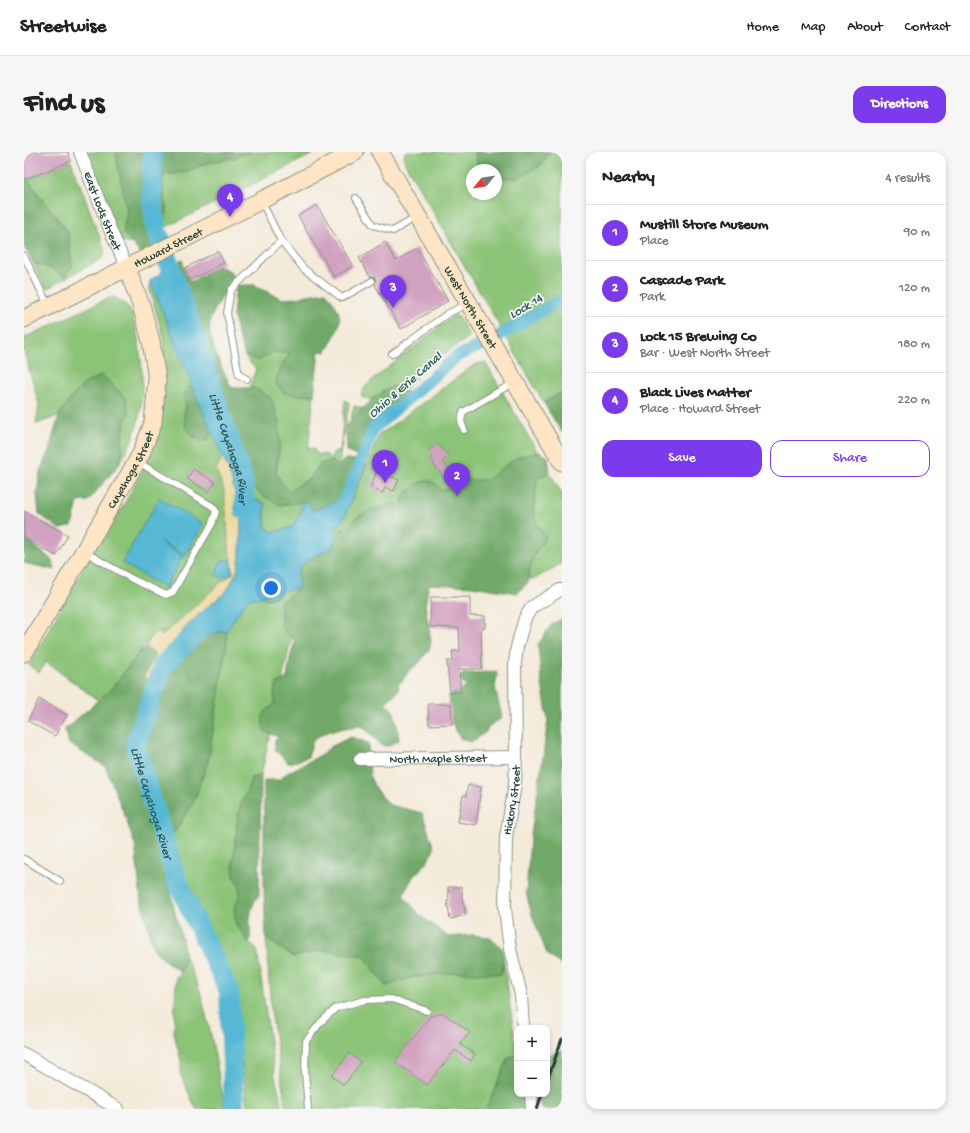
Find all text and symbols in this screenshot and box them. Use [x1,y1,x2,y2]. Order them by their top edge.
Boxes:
text: Streetwise [20,16,106,39]
text: Home [747,19,779,36]
text: Map [801,19,825,36]
text: About [847,19,883,36]
text: Contact [905,19,950,36]
button: Directions [853,86,946,123]
text: Find us [24,88,104,121]
north arrow [466,164,502,200]
text: Nearby [602,168,655,188]
street label: East Lods Street [79,170,124,254]
text: 4 results [886,171,930,186]
pin: 4 [217,184,243,217]
text: Mustill Store Museum [640,216,768,234]
street label: Howard Street [132,225,207,272]
text: 1 [612,225,618,240]
text: 90 m [904,225,930,240]
text: Place [640,234,668,249]
street label: West North Street [440,265,500,353]
text: Cascade Park [640,272,724,290]
pin: 3 [380,275,406,308]
text: 2 [612,281,618,296]
text: 120 m [899,281,930,296]
text: Park [640,290,665,305]
water label: Lock 14 [507,291,546,323]
text: Lock 15 Brewing Co [640,328,757,346]
text: 3 [612,337,618,352]
text: 180 m [898,337,930,352]
text: Bar · West North Street [640,346,770,361]
water label: Ohio & Erie Canal [366,349,446,422]
text: Black Lives Matter [640,384,751,402]
water label: Little Cuyahoga River [204,391,250,506]
text: 4 [612,393,618,408]
text: 220 m [898,393,930,408]
text: Place · Howard Street [640,402,760,417]
street label: Cuyahoga Street [105,429,158,512]
button: Save [602,440,762,477]
button: Share [770,440,930,477]
pin: 1 [372,450,398,483]
pin: 2 [444,463,470,496]
your location [261,578,281,598]
water label: Little Cuyahoga River [126,746,175,863]
street label: North Maple Street [389,752,488,768]
street label: Hickory Street [501,764,525,836]
map controls [514,1025,550,1097]
button: + [514,1025,550,1061]
button: − [514,1061,550,1097]

